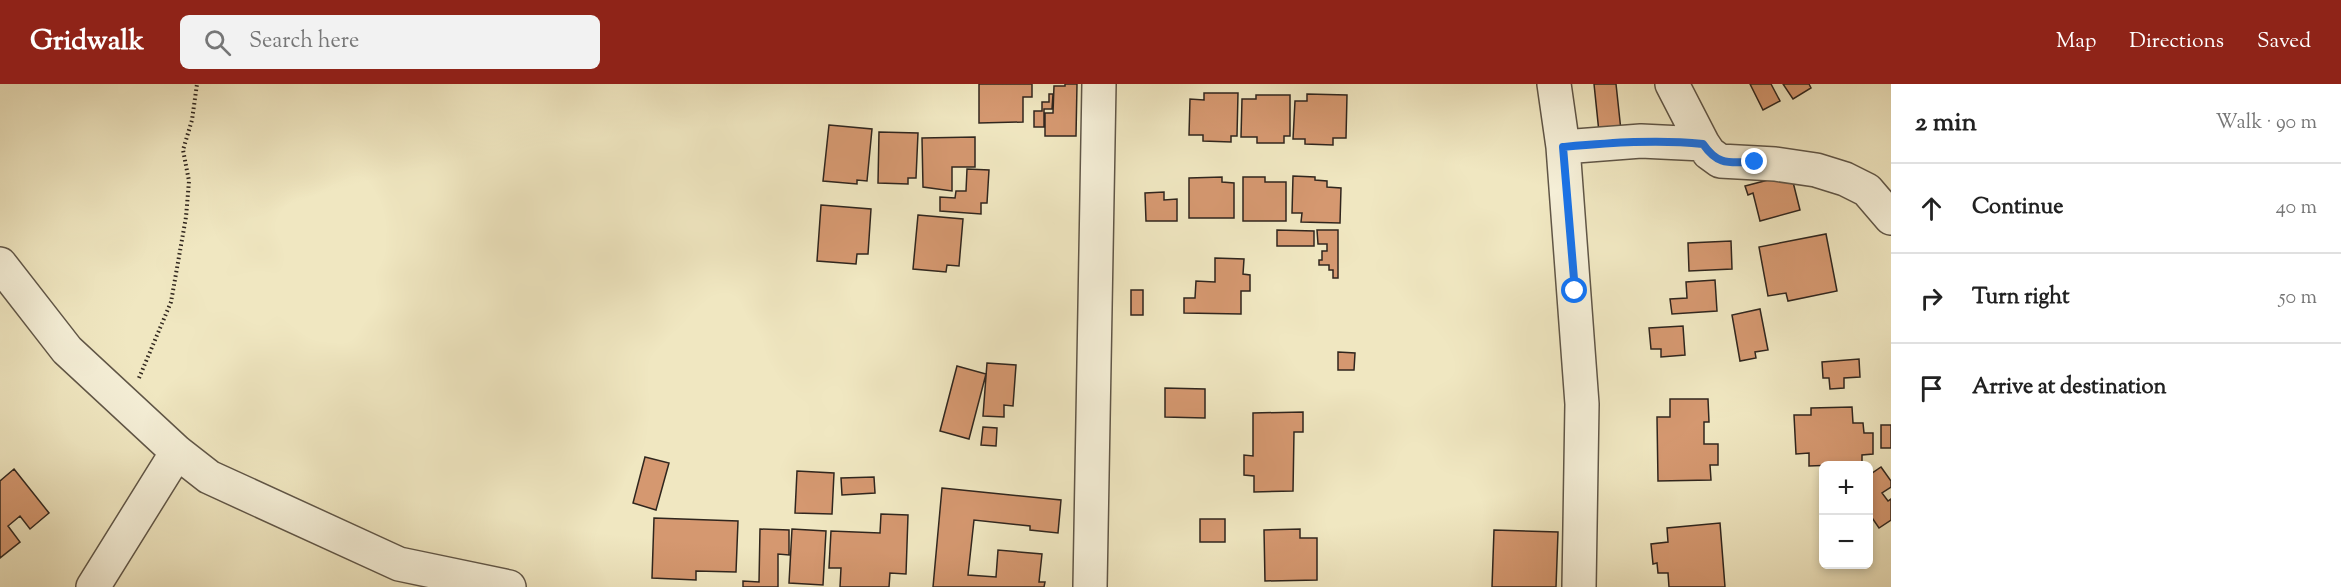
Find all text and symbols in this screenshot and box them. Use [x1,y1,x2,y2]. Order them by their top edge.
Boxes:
search box [180,15,600,69]
text: Gridwalk [30,22,144,62]
icon: search [201,26,234,59]
text: Search here [249,26,359,58]
text: Map [2056,27,2096,57]
text: Directions [2129,27,2224,57]
text: Saved [2257,27,2311,57]
text: 2 min [1915,105,1977,142]
text: Walk · 90 m [2215,109,2317,138]
route end [1741,148,1767,174]
icon: ahead [1915,192,1948,225]
text: Continue [1972,192,2063,224]
text: 40 m [2276,194,2317,223]
route start [1561,277,1587,303]
icon: right [1915,282,1948,315]
text: Turn right [1972,282,2069,314]
text: 50 m [2279,284,2317,313]
icon: arrive [1915,372,1948,405]
text: Arrive at destination [1972,372,2167,404]
map controls [1819,461,1873,569]
button: + [1819,461,1873,515]
button: − [1819,515,1873,569]

